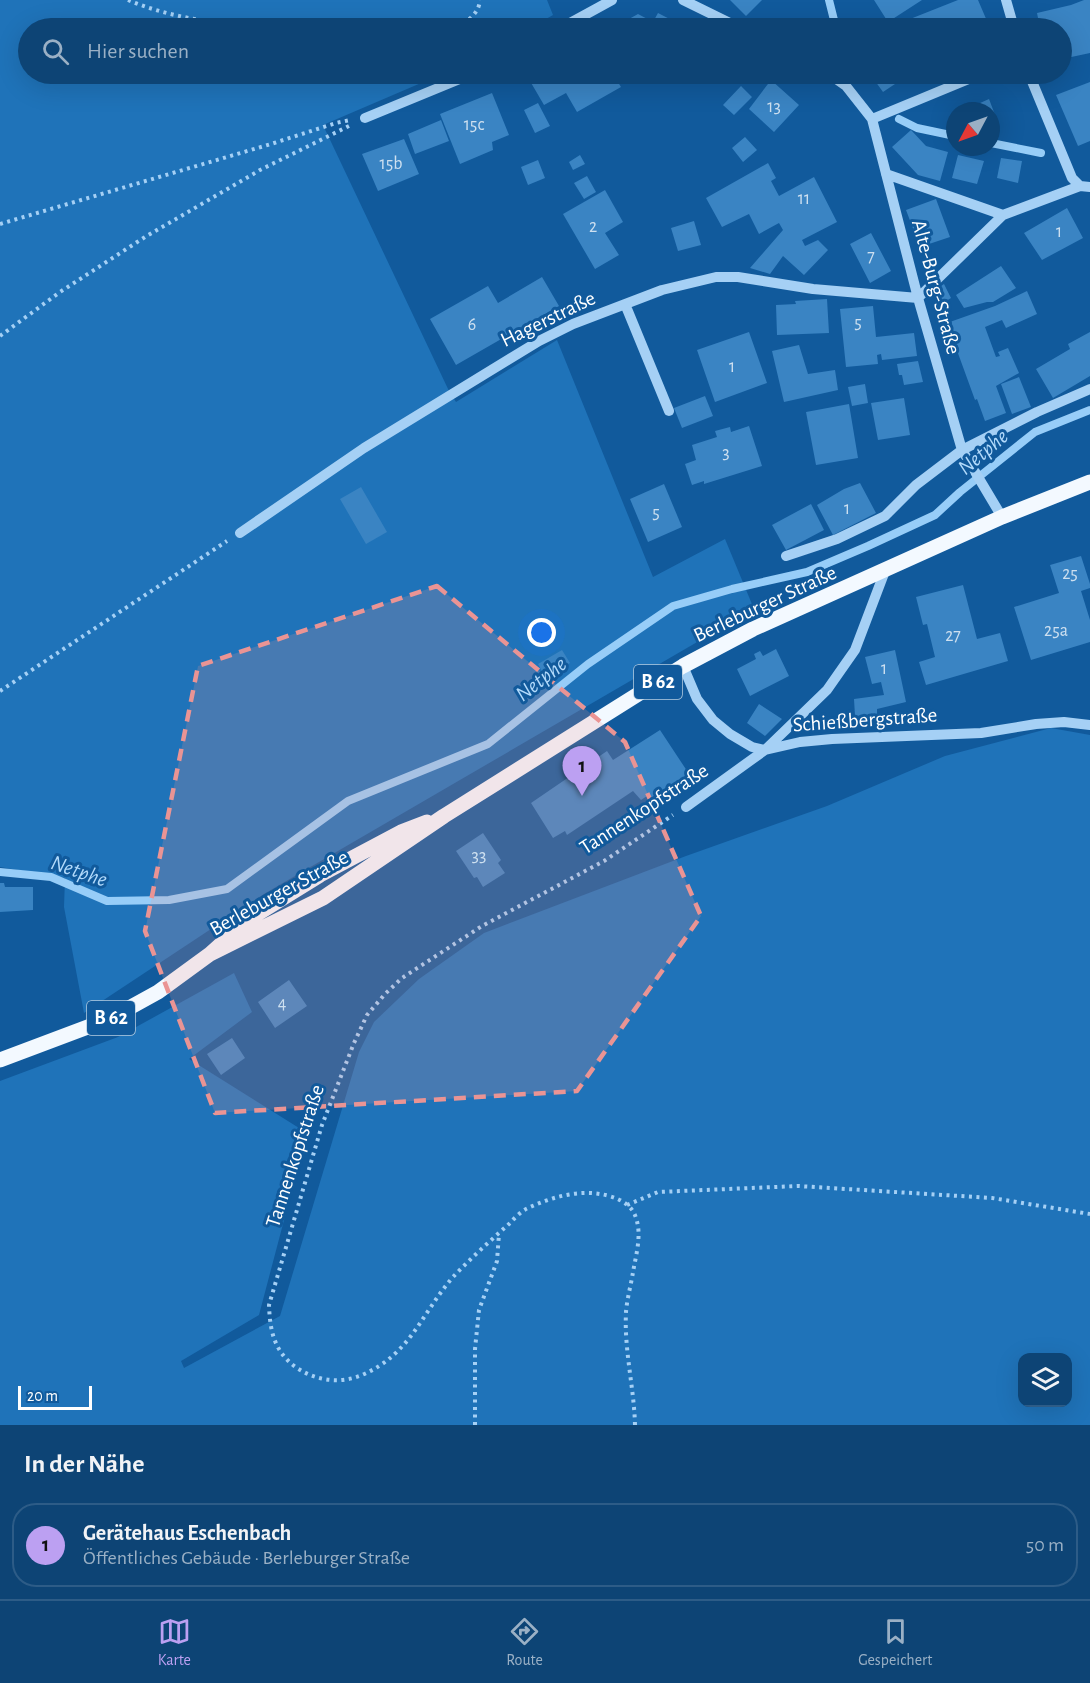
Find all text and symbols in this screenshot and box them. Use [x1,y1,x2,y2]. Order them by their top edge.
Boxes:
search box [18,18,1072,84]
icon: search [39,35,72,68]
text: Hier suchen [87,40,189,62]
house number: 13 [767,98,781,116]
north arrow [946,102,1000,156]
house number: 15c [464,116,484,134]
house number: 15b [380,155,402,173]
house number: 11 [798,190,810,208]
street label: Alte-Burg-Straße [908,217,964,357]
house number: 2 [589,218,597,236]
house number: 1 [1056,223,1062,241]
house number: 7 [867,248,875,266]
street label: Hagerstraße [497,287,599,351]
house number: 5 [854,314,862,332]
house number: 6 [468,316,476,334]
house number: 1 [729,358,735,376]
water label: Netphe [954,425,1013,480]
house number: 3 [722,444,730,462]
house number: 1 [844,500,850,518]
house number: 5 [652,504,660,522]
street label: Berleburger Straße [690,562,840,646]
house number: 25 [1062,565,1078,583]
your location [527,618,556,647]
house number: 25a [1044,622,1068,640]
house number: 27 [945,627,961,645]
water label: Netphe [511,653,571,706]
house number: 1 [881,660,887,678]
road number: B 62 [634,665,682,699]
street label: Schießbergstraße [792,704,938,736]
pin: 1 [562,746,602,796]
street label: Tannenkopfstraße [576,760,712,858]
street label: Berleburger Straße [206,846,352,940]
house number: 33 [472,847,486,865]
water label: Netphe [48,851,110,892]
house number: 4 [278,995,287,1013]
road number: B 62 [87,1001,135,1035]
street label: Tannenkopfstraße [262,1082,328,1230]
map controls [1018,1353,1072,1407]
button: layers [1018,1353,1072,1407]
scale bar [18,1383,92,1410]
text: 20 m [27,1388,58,1404]
text: In der Nähe [24,1451,144,1477]
text: Gerätehaus Eschenbach [83,1522,291,1544]
text: 1 [42,1535,49,1555]
text: 50 m [1026,1535,1064,1555]
text: Öffentliches Gebäude · Berleburger Straße [83,1548,410,1568]
tab: Karte [158,1615,191,1670]
tab: Route [506,1615,543,1670]
tab: Gespeichert [858,1615,932,1670]

